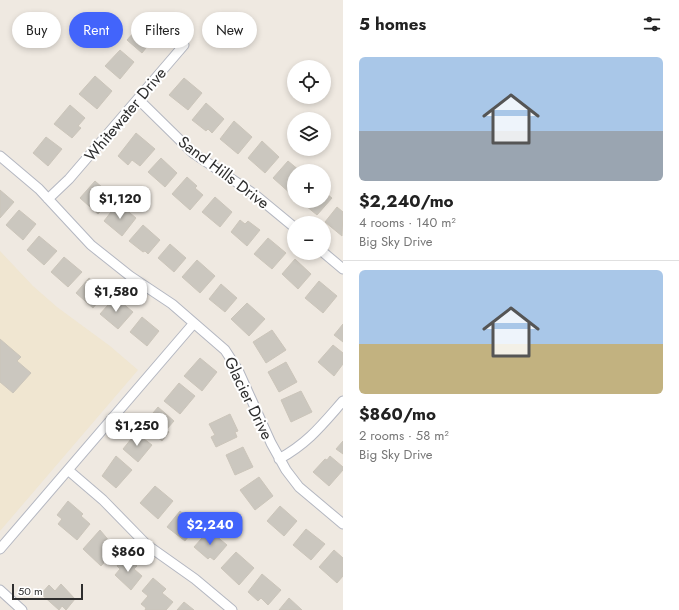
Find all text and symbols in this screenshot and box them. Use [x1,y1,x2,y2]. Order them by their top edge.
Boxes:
chip: Buy [12,12,61,48]
chip: Rent [69,12,123,48]
chip: Filters [131,12,194,48]
chip: New [202,12,257,48]
text: 5 homes [359,12,426,36]
icon: filters [641,13,663,35]
map controls [287,60,331,260]
button: locate [287,60,331,104]
street label: Whitewater Drive [79,62,172,166]
icon: home [475,83,547,155]
button: layers [287,112,331,156]
street label: Sand Hills Drive [173,131,274,214]
button: + [287,164,331,208]
pin: $1,120 [87,186,153,220]
text: $1,120 [99,189,141,208]
text: $2,240/mo [359,189,454,213]
text: 4 rooms · 140 m² [359,213,456,232]
button: − [287,216,331,260]
text: Big Sky Drive [359,232,433,251]
pin: $1,580 [83,279,149,313]
text: $1,580 [94,282,138,301]
icon: home [475,296,547,368]
street label: Glacier Drive [219,353,279,444]
text: $860/mo [359,402,436,426]
pin: $1,250 [104,413,170,447]
text: $1,250 [115,416,159,435]
text: 2 rooms · 58 m² [359,426,449,445]
text: Big Sky Drive [359,445,433,464]
pin: $2,240 [177,512,243,546]
text: $2,240 [186,515,234,534]
pin: $860 [104,539,152,573]
text: $860 [111,542,145,561]
scale bar [12,582,83,601]
text: 50 m [18,583,43,599]

